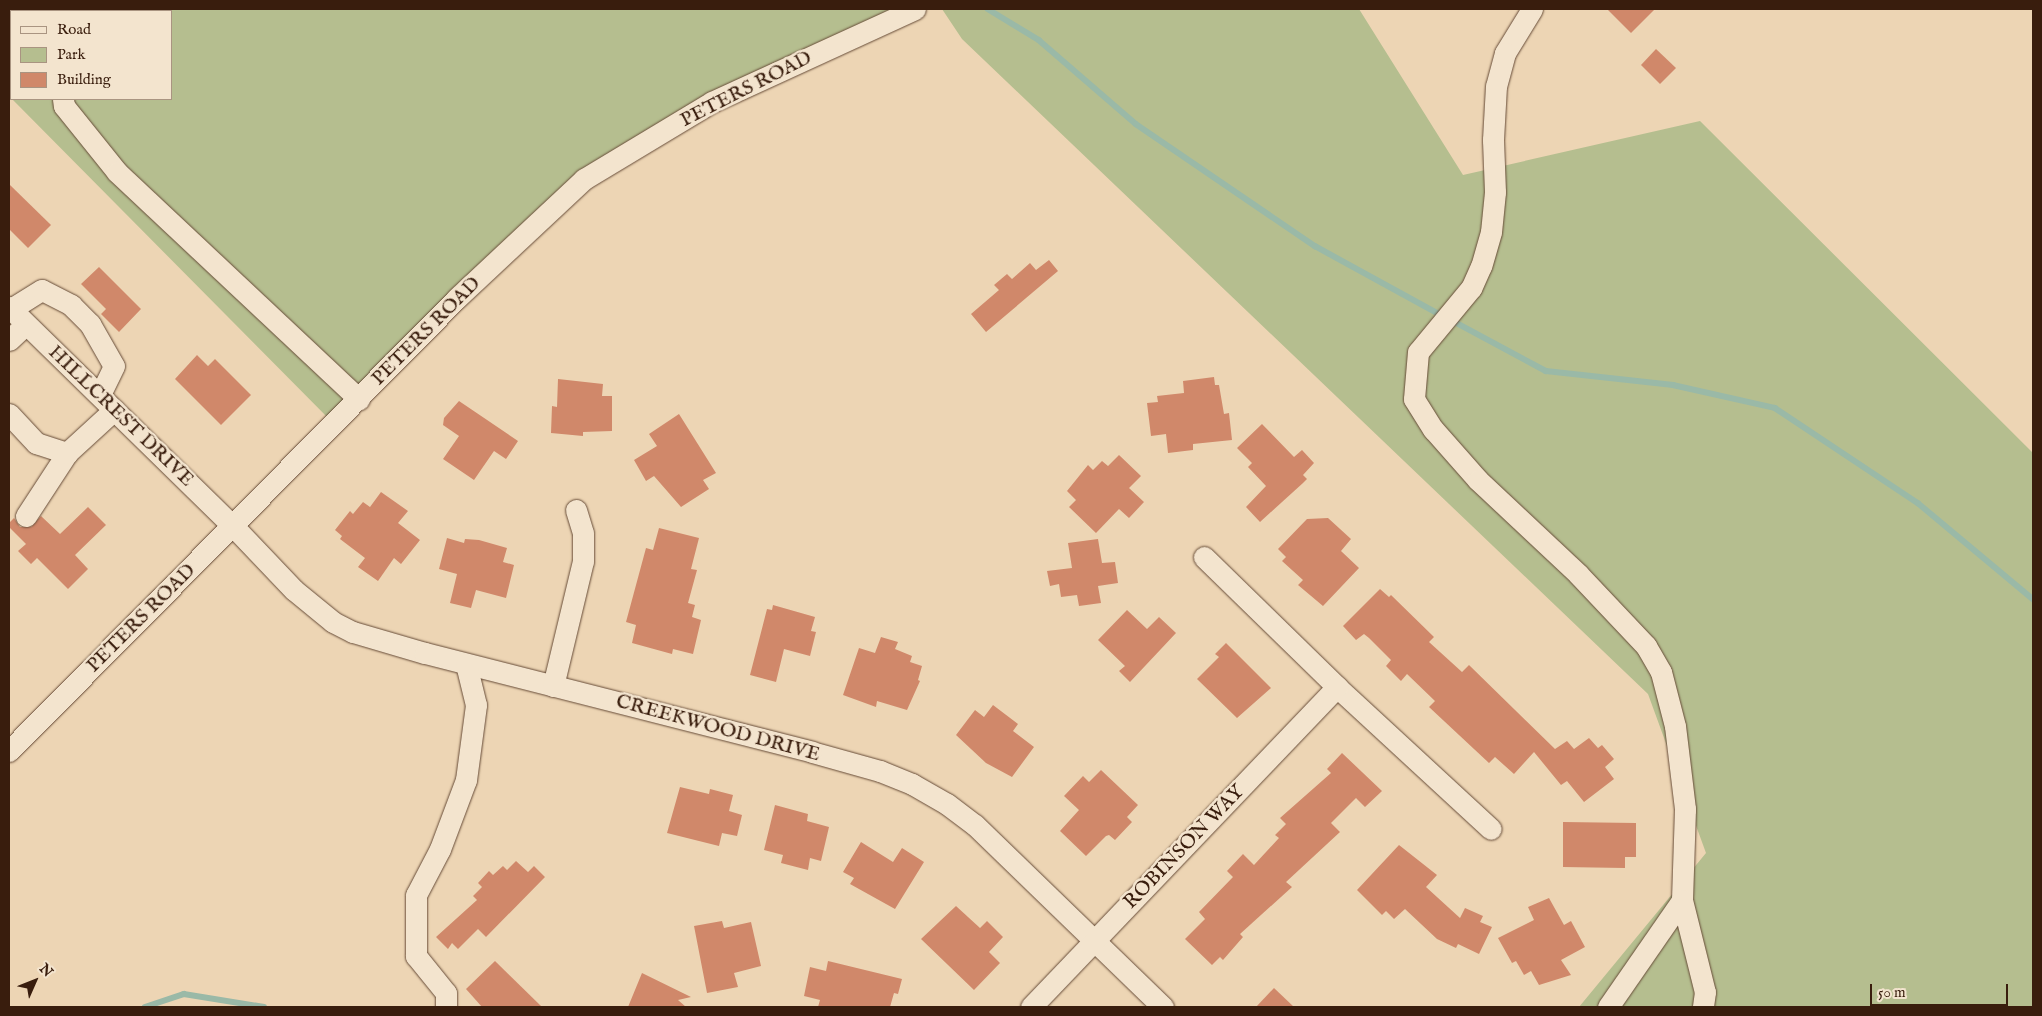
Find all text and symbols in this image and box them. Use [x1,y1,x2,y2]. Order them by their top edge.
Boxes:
legend [10,10,172,100]
text: Road [57,20,91,39]
text: Park [57,45,86,64]
street label: PETERS ROAD [676,46,816,132]
text: Building [57,70,111,89]
street label: PETERS ROAD [367,272,485,390]
street label: HILLCREST DRIVE [43,340,199,492]
street label: PETERS ROAD [82,559,200,677]
street label: CREEKWOOD DRIVE [613,689,823,767]
street label: ROBINSON WAY [1119,780,1249,914]
north arrow [10,956,60,1006]
text: N [35,960,56,981]
scale bar [1872,974,2010,1006]
text: 50 m [1878,983,1906,1002]

